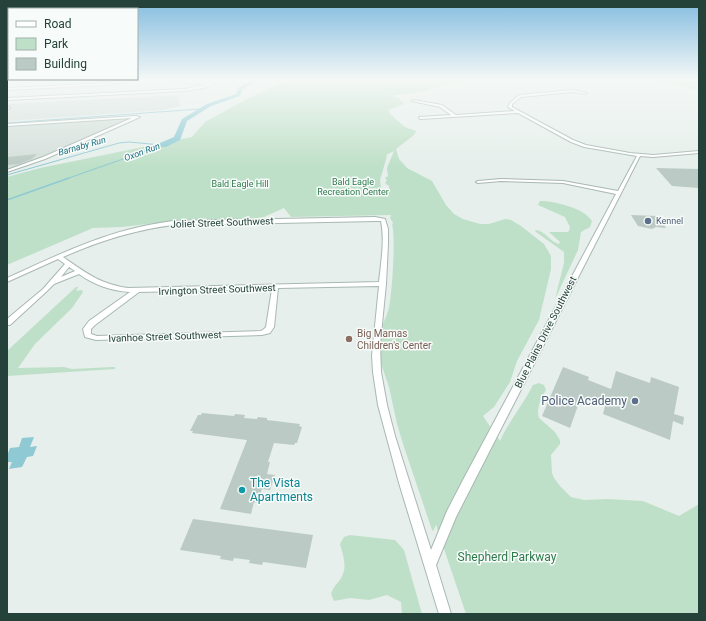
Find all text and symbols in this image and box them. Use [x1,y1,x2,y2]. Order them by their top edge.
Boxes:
legend [8,8,138,80]
text: Road [44,17,72,31]
text: Park [44,37,69,51]
text: Building [44,57,87,71]
water label: Barnaby Run [57,134,107,158]
water label: Oxon Run [123,141,161,163]
park label: Bald Eagle Recreation Center [317,177,389,197]
park label: Bald Eagle Hill [211,179,269,189]
street label: Joliet Street Southwest [170,215,274,230]
marker: Kennel [643,216,653,226]
place label: Kennel [656,216,683,226]
street label: Blue Plains Drive Southwest [512,275,578,390]
street label: Irvington Street Southwest [158,282,276,297]
place label: Big Mamas Children's Center [357,328,432,351]
street label: Ivanhoe Street Southwest [108,329,222,344]
marker: Big Mamas Children's Center [344,334,354,344]
place label: Police Academy [541,394,627,408]
marker: Police Academy [630,396,640,406]
place label: The Vista Apartments [250,476,313,504]
marker: The Vista Apartments [237,485,247,495]
park label: Shepherd Parkway [458,550,557,564]

